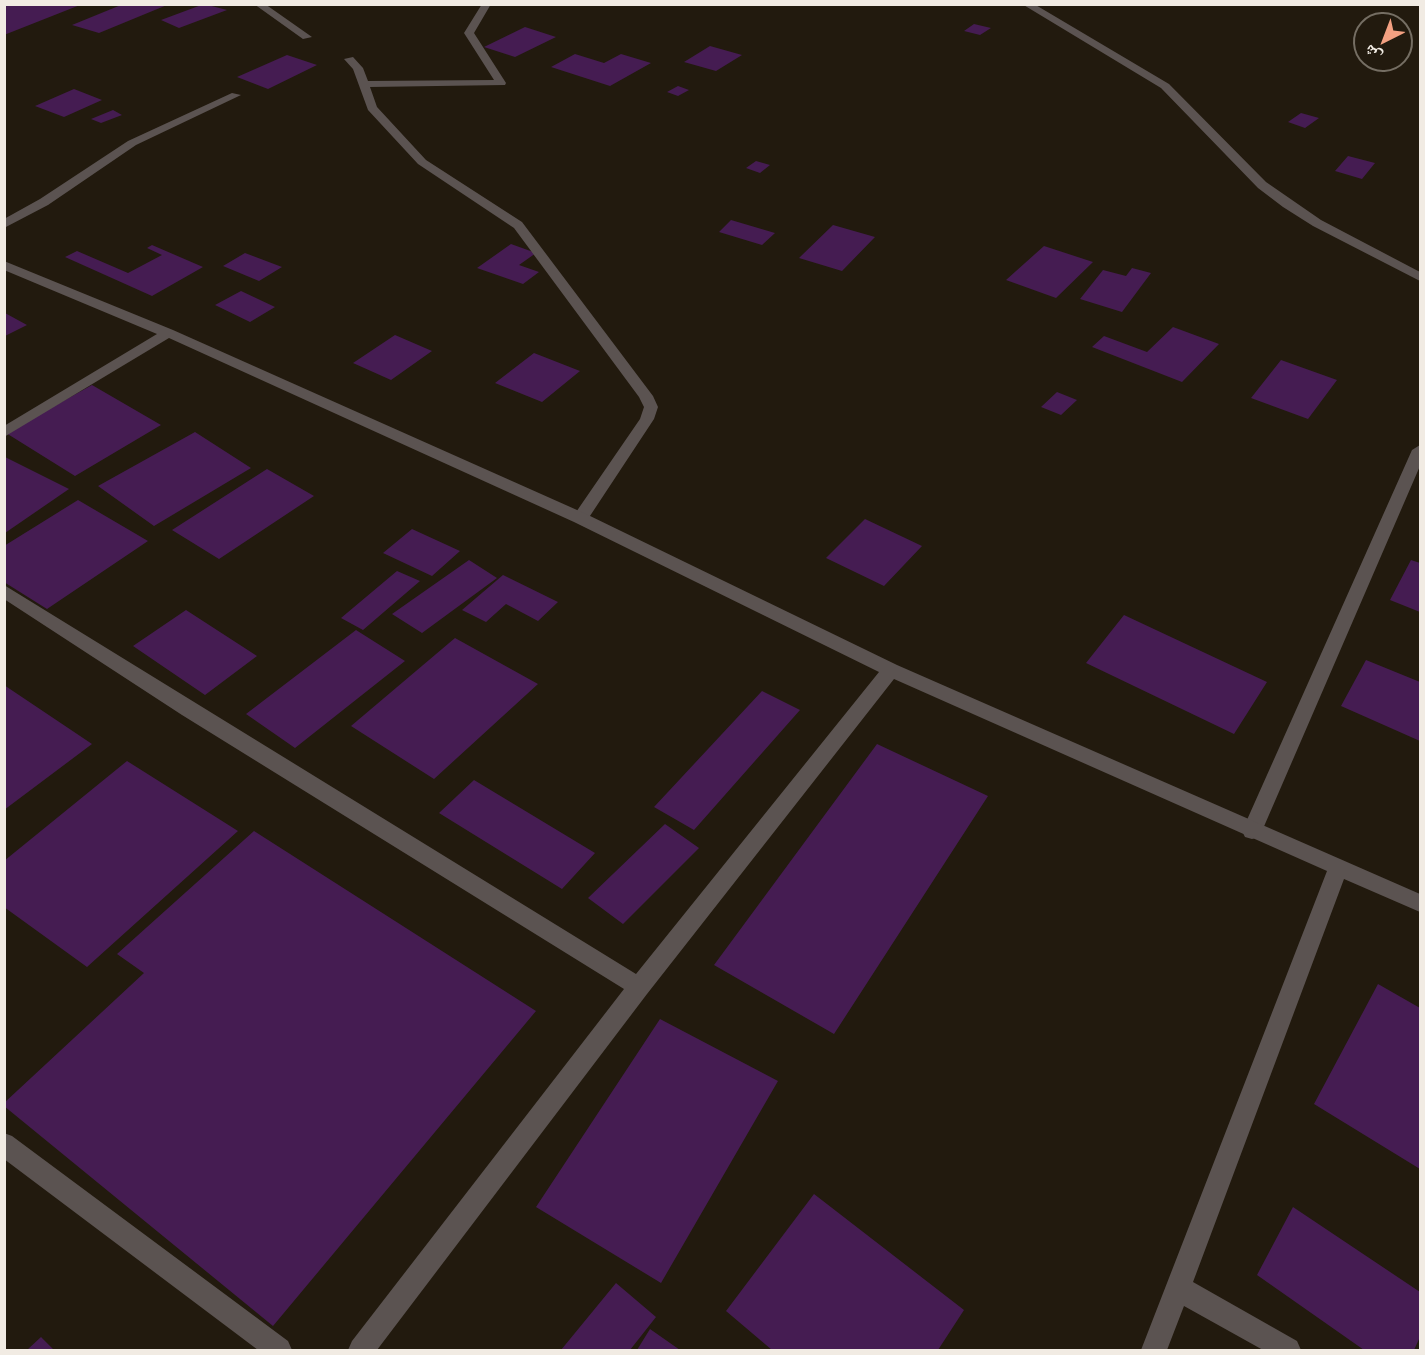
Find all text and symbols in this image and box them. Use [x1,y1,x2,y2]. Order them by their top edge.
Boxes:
north arrow [1353,12,1413,72]
text: ش [1359,40,1386,68]

